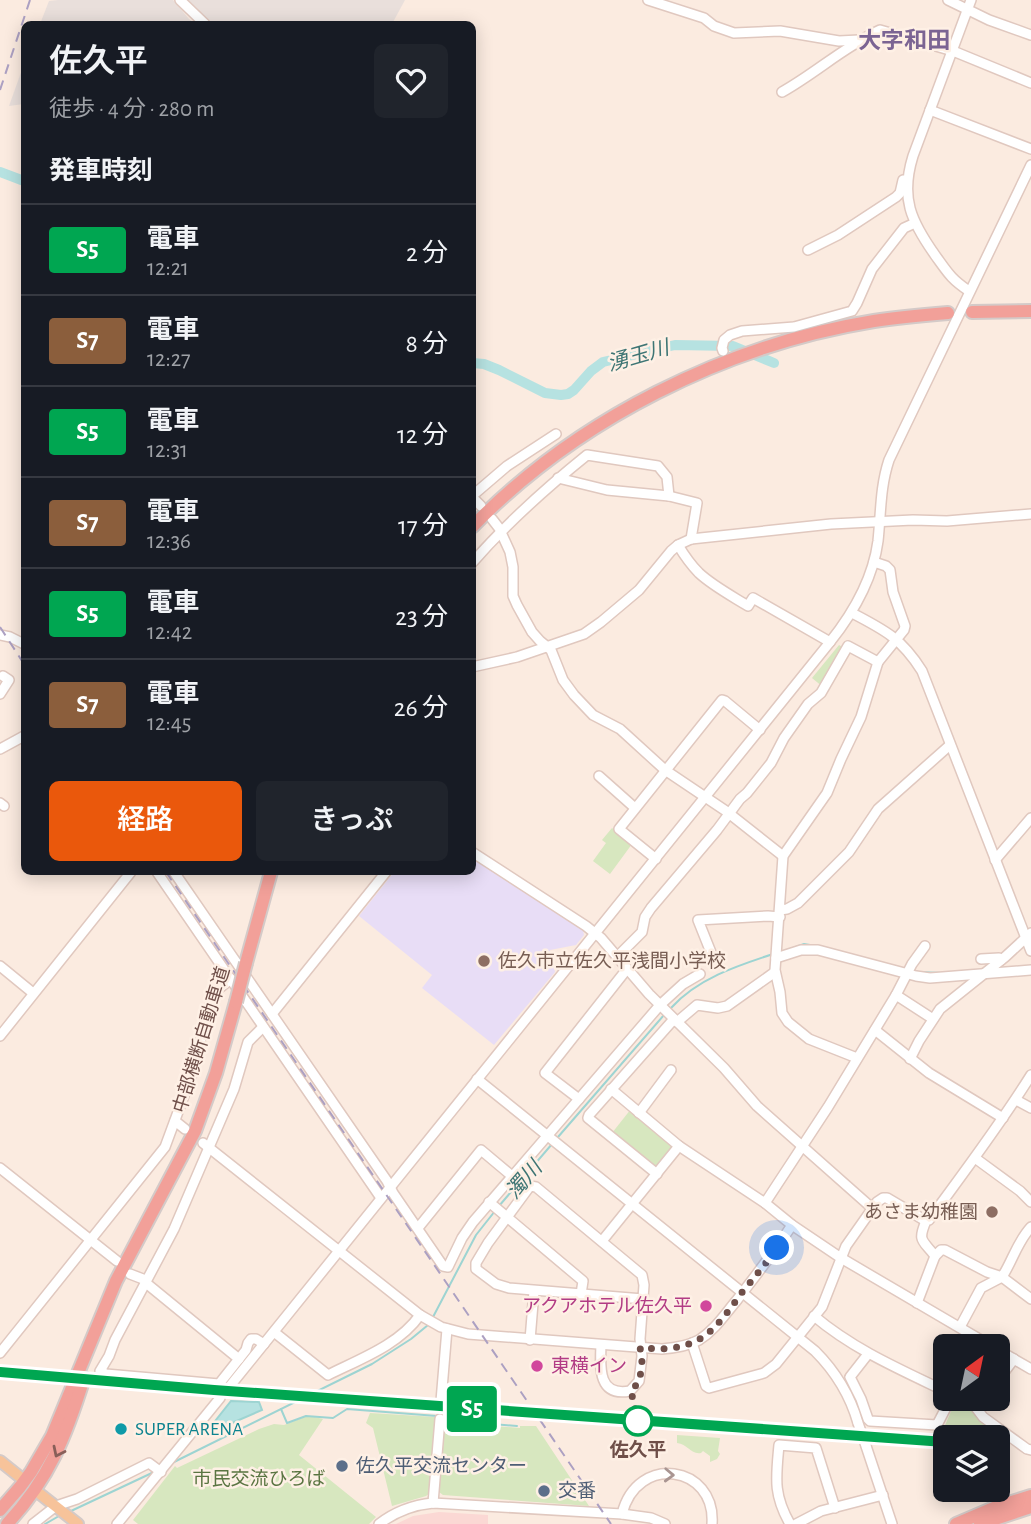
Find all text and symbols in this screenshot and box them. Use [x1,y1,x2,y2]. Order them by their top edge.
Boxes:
district label: 大字和田 [858,28,950,53]
button: heart [374,44,448,118]
text: 佐久平 [49,46,148,79]
text: 徒歩 · 4 分 · 280 m [49,98,214,121]
text: 発車時刻 [49,158,153,184]
text: 電車 [147,226,199,252]
text: S5 [76,238,99,262]
text: 2 分 [406,240,448,266]
text: 12:21 [147,257,189,280]
text: 電車 [147,317,199,343]
text: S7 [76,329,99,353]
text: 8 分 [405,331,448,357]
water label: 湧玉川 [605,336,673,375]
text: 12:27 [147,348,191,371]
text: 電車 [147,408,199,434]
text: S5 [76,420,99,444]
text: 12 分 [397,422,448,448]
text: 12:31 [147,439,188,462]
text: 電車 [147,499,199,525]
text: S7 [76,511,99,535]
text: 17 分 [398,513,448,539]
text: 12:36 [147,530,191,553]
text: 電車 [147,590,199,616]
text: S5 [76,602,99,626]
text: 23 分 [395,604,448,630]
text: 12:42 [147,621,192,644]
text: 電車 [147,681,199,707]
text: S7 [76,693,99,717]
text: 26 分 [394,695,448,721]
text: 12:45 [147,712,191,735]
button: 経路 [49,781,242,861]
button: きっぷ [256,781,448,861]
place label: 佐久市立佐久平浅間小学校 [498,950,726,971]
marker: 佐久市立佐久平浅間小学校 [476,953,492,969]
street label: 中部横断自動車道 [170,964,233,1115]
water label: 濁川 [502,1155,547,1203]
place label: あさま幼稚園 [864,1202,978,1222]
marker: あさま幼稚園 [984,1204,1000,1220]
your location [759,1230,794,1265]
place label: アクアホテル佐久平 [522,1295,692,1316]
marker: アクアホテル佐久平 [698,1298,714,1314]
north arrow [933,1334,1010,1410]
map controls [933,1334,1010,1502]
place label: 東横イン [551,1356,627,1376]
marker: 東横イン [529,1358,545,1374]
line badge: S5 [440,1386,504,1432]
text: S5 [461,1397,483,1421]
marker: 佐久平 [623,1406,653,1436]
place label: SUPER ARENA [135,1420,243,1439]
marker: SUPER ARENA [113,1421,129,1437]
button: layers [933,1425,1010,1502]
place label: 佐久平 [609,1439,667,1460]
one-way arrow [52,1445,66,1457]
place label: 佐久平交流センター [356,1455,527,1476]
marker: 佐久平交流センター [334,1458,350,1474]
one-way arrow [664,1467,675,1483]
park label: 市民交流ひろば [192,1468,326,1489]
place label: 交番 [558,1480,596,1501]
marker: 交番 [536,1483,552,1499]

